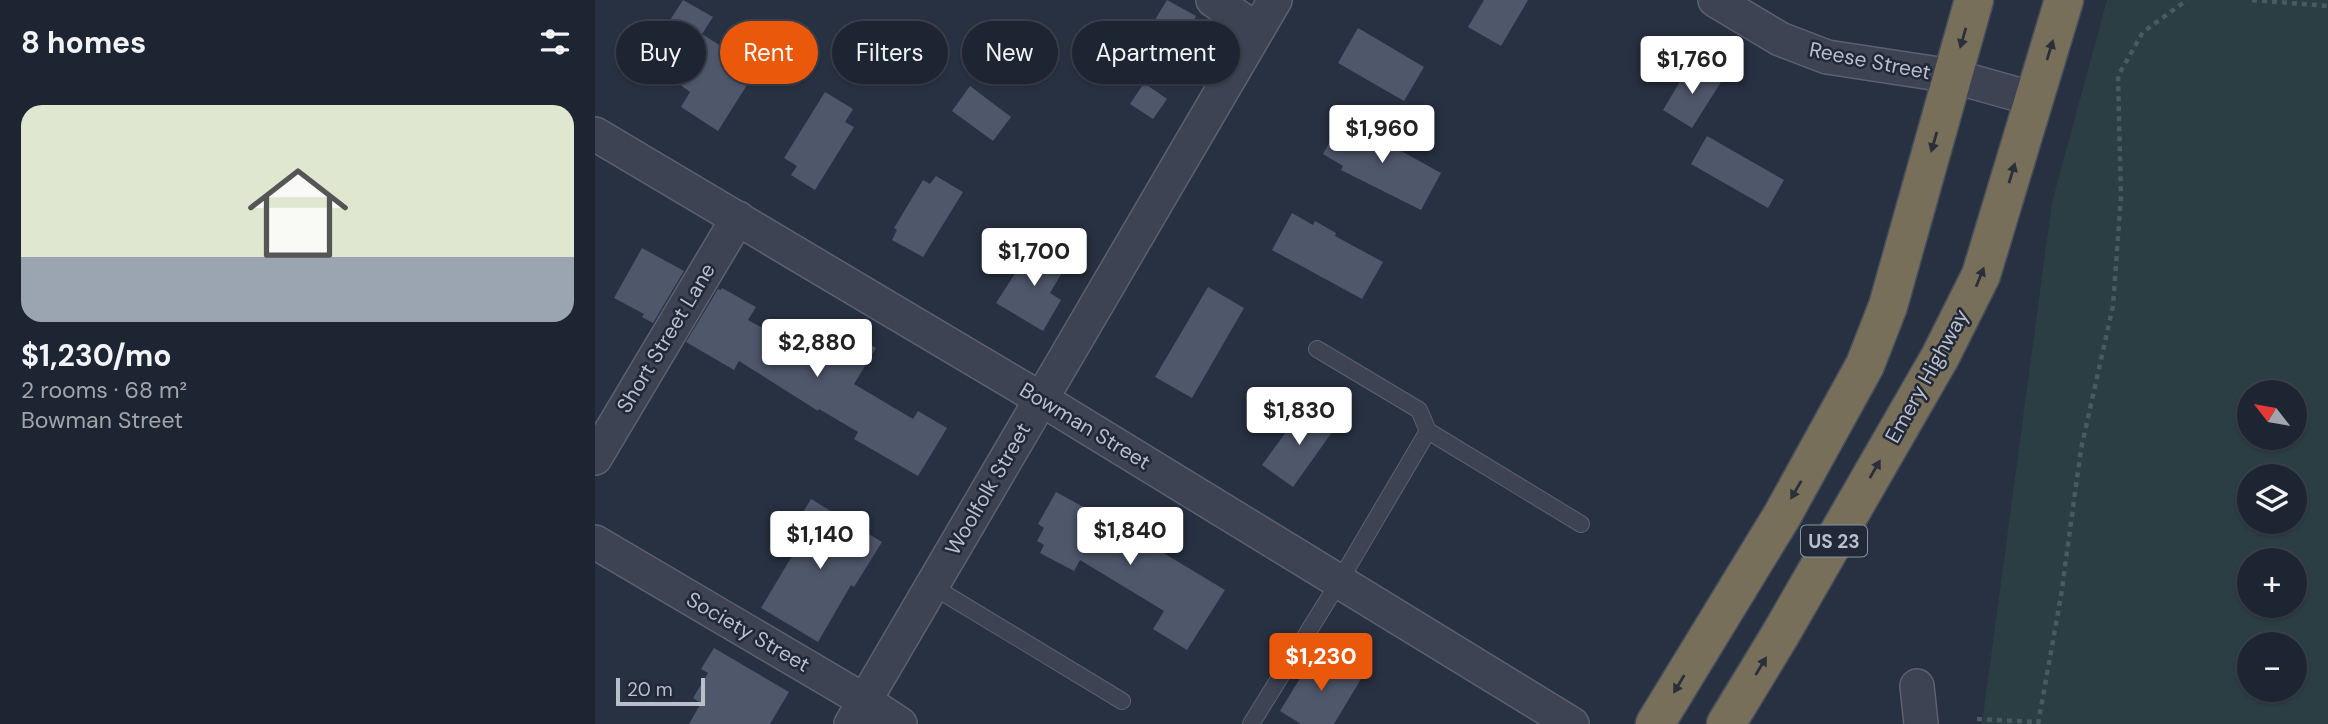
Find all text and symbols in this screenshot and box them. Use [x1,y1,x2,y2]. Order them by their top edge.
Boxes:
chip: Buy [616,21,706,84]
chip: Rent [720,21,818,84]
chip: Filters [832,21,948,84]
chip: New [962,21,1058,84]
chip: Apartment [1072,21,1240,84]
text: 8 homes [21,23,146,62]
icon: filters [536,23,574,61]
one-way arrow [1958,28,1968,49]
street label: Reese Street [1807,35,1933,87]
pin: $1,760 [1635,36,1749,96]
one-way arrow [2045,39,2056,60]
text: $1,760 [1657,44,1727,74]
pin: $1,960 [1325,106,1439,165]
text: $1,960 [1345,113,1419,143]
one-way arrow [1928,131,1939,153]
icon: home [235,150,361,276]
one-way arrow [2008,162,2018,183]
pin: $1,700 [977,229,1091,288]
text: $1,700 [998,236,1070,266]
street label: Short Street Lane [610,258,722,418]
one-way arrow [1974,266,1985,287]
street label: Emery Highway [1879,304,1976,448]
pin: $2,880 [760,320,874,379]
text: $2,880 [778,327,856,357]
text: $1,230/mo [21,336,172,375]
text: 2 rooms · 68 m² [21,375,187,405]
street label: Bowman Street [1014,376,1156,476]
north arrow [2237,380,2307,450]
map controls [2237,380,2307,702]
pin: $1,830 [1242,388,1356,447]
text: $1,830 [1263,395,1335,425]
text: Bowman Street [21,405,183,435]
street label: Woolfolk Street [939,418,1037,560]
one-way arrow [1869,459,1881,478]
button: layers [2237,464,2307,534]
one-way arrow [1790,480,1803,499]
pin: $1,840 [1073,508,1187,567]
pin: $1,140 [763,512,877,571]
text: $1,840 [1093,515,1167,545]
text: $1,140 [786,519,854,549]
road number: US 23 [1801,526,1867,556]
button: + [2237,548,2307,618]
street label: Society Street [681,585,815,679]
button: − [2237,632,2307,702]
pin: $1,230 [1264,634,1378,693]
text: $1,230 [1285,641,1357,671]
one-way arrow [1755,656,1767,675]
scale bar [616,675,705,707]
one-way arrow [1673,675,1685,694]
text: 20 m [627,677,673,702]

